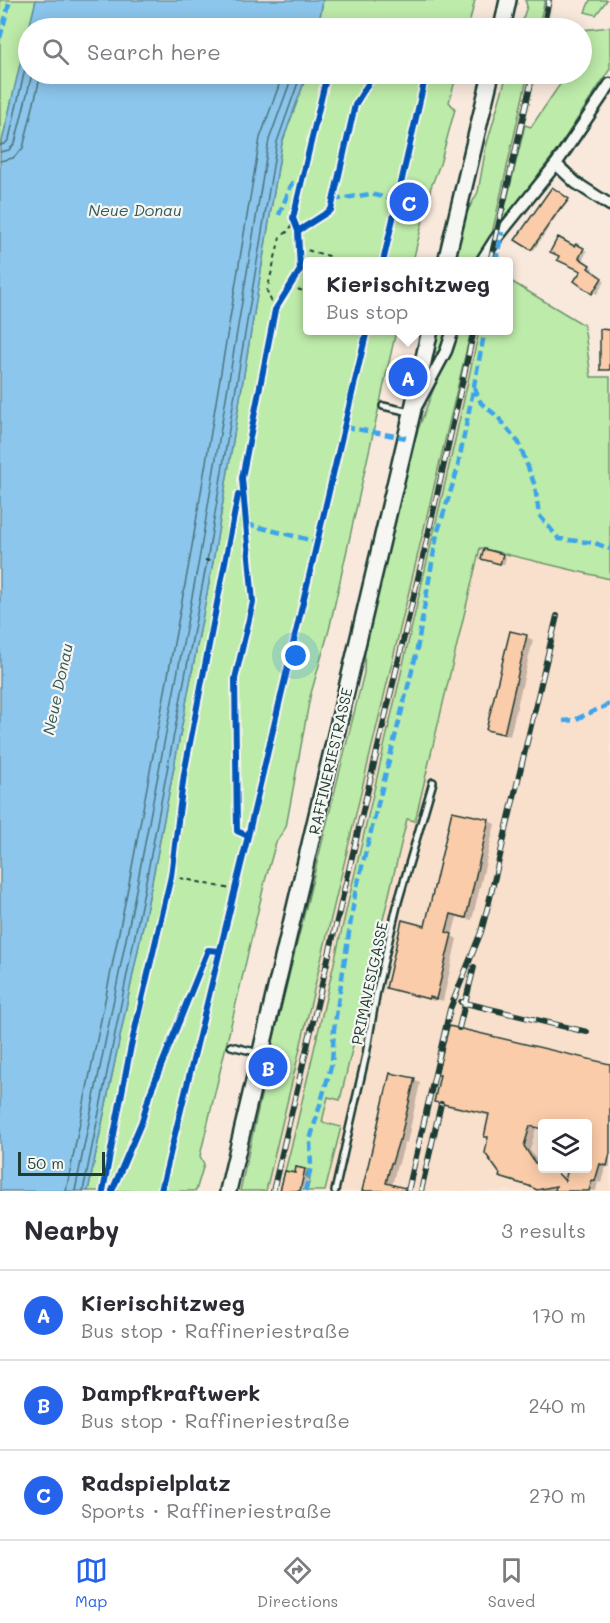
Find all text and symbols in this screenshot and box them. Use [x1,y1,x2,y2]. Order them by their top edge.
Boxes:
search box [18,18,592,84]
icon: search [39,35,72,68]
text: Search here [87,37,221,66]
pin: C [390,180,428,224]
water label: Neue Donau [88,199,182,220]
popup [303,257,513,335]
text: Kierischitzweg [326,269,490,298]
text: Bus stop [326,298,408,324]
pin: A [388,354,428,400]
water label: Neue Donau [37,641,77,737]
your location [281,641,310,670]
street label: RAFFINERIESTRASSE [303,685,357,836]
street label: PRIMAVESIGASSE [346,919,392,1047]
pin: B [248,1044,288,1090]
map controls [538,1119,592,1173]
button: layers [538,1119,592,1173]
scale bar [18,1149,105,1176]
text: 50 m [27,1152,64,1173]
text: Nearby [24,1213,119,1247]
text: 3 results [501,1217,586,1243]
text: Kierischitzweg [81,1288,245,1317]
text: A [37,1302,50,1328]
text: 170 m [531,1302,586,1328]
text: Bus stop · Raffineriestraße [81,1317,350,1343]
text: Dampfkraftwerk [81,1378,260,1407]
text: B [37,1392,50,1418]
text: 240 m [528,1392,586,1418]
text: Bus stop · Raffineriestraße [81,1407,350,1433]
text: Radspielplatz [81,1468,231,1497]
text: C [36,1482,51,1508]
text: 270 m [529,1482,586,1508]
text: Sports · Raffineriestraße [81,1497,332,1523]
tab: Map [75,1554,108,1611]
tab: Directions [257,1554,338,1611]
tab: Saved [488,1554,535,1611]

